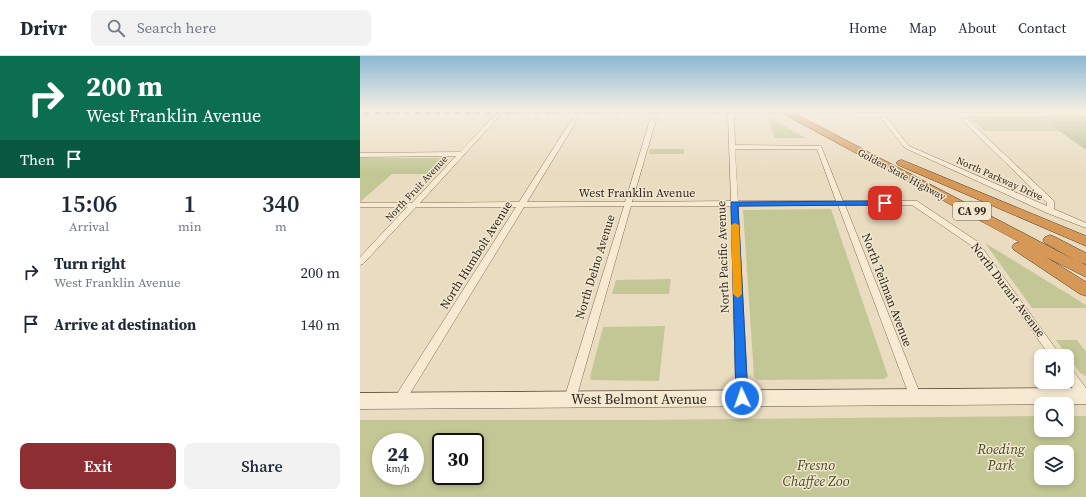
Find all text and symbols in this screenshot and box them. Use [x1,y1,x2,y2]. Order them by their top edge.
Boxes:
search box [91,10,371,46]
text: Drivr [20,15,67,41]
icon: search [105,17,127,39]
text: Search here [137,17,216,38]
text: Home [849,18,887,38]
text: Map [909,18,936,38]
text: About [958,18,996,38]
text: Contact [1018,18,1066,38]
text: 200 m [86,67,163,105]
icon: right [20,72,72,124]
text: West Franklin Avenue [86,103,261,128]
street label: Golden State Highway [856,146,949,204]
icon: arrive [63,148,85,170]
text: Then [20,149,55,170]
street label: North Fruit Avenue [382,153,450,224]
street label: North Parkway Drive [955,154,1045,203]
street label: West Franklin Avenue [579,185,695,201]
pin [868,186,902,220]
text: 15:06 [60,187,118,220]
text: 1 [184,187,196,220]
text: 340 [262,187,300,220]
icon: arrive [874,192,896,214]
street label: North Humbolt Avenue [436,198,516,312]
street label: North Pacific Avenue [713,201,733,313]
road number: CA 99 [953,202,991,220]
street label: North Delno Avenue [571,213,619,321]
text: Arrival [69,218,109,235]
text: min [178,218,202,235]
text: m [275,218,287,235]
street label: North Teilman Avenue [858,231,916,349]
street label: North Durant Avenue [967,240,1049,340]
text: Turn right [54,253,126,274]
icon: right [20,261,42,283]
text: 200 m [300,262,340,283]
text: West Franklin Avenue [54,274,181,291]
icon: arrive [20,313,42,335]
text: Arrive at destination [54,314,196,335]
text: 140 m [300,314,340,335]
map controls [1034,349,1074,485]
button: sound [1034,349,1074,389]
position arrow [721,377,763,419]
street label: West Belmont Avenue [571,389,707,409]
button: search [1034,397,1074,437]
speed limit sign: 30 [432,433,484,485]
park label: Roeding Park [976,439,1026,475]
text: 24 [387,440,409,468]
button: Exit [20,443,176,489]
button: Share [184,443,340,489]
button: layers [1034,445,1074,485]
park label: Fresno Chaffee Zoo [782,455,850,491]
text: km/h [386,462,410,475]

